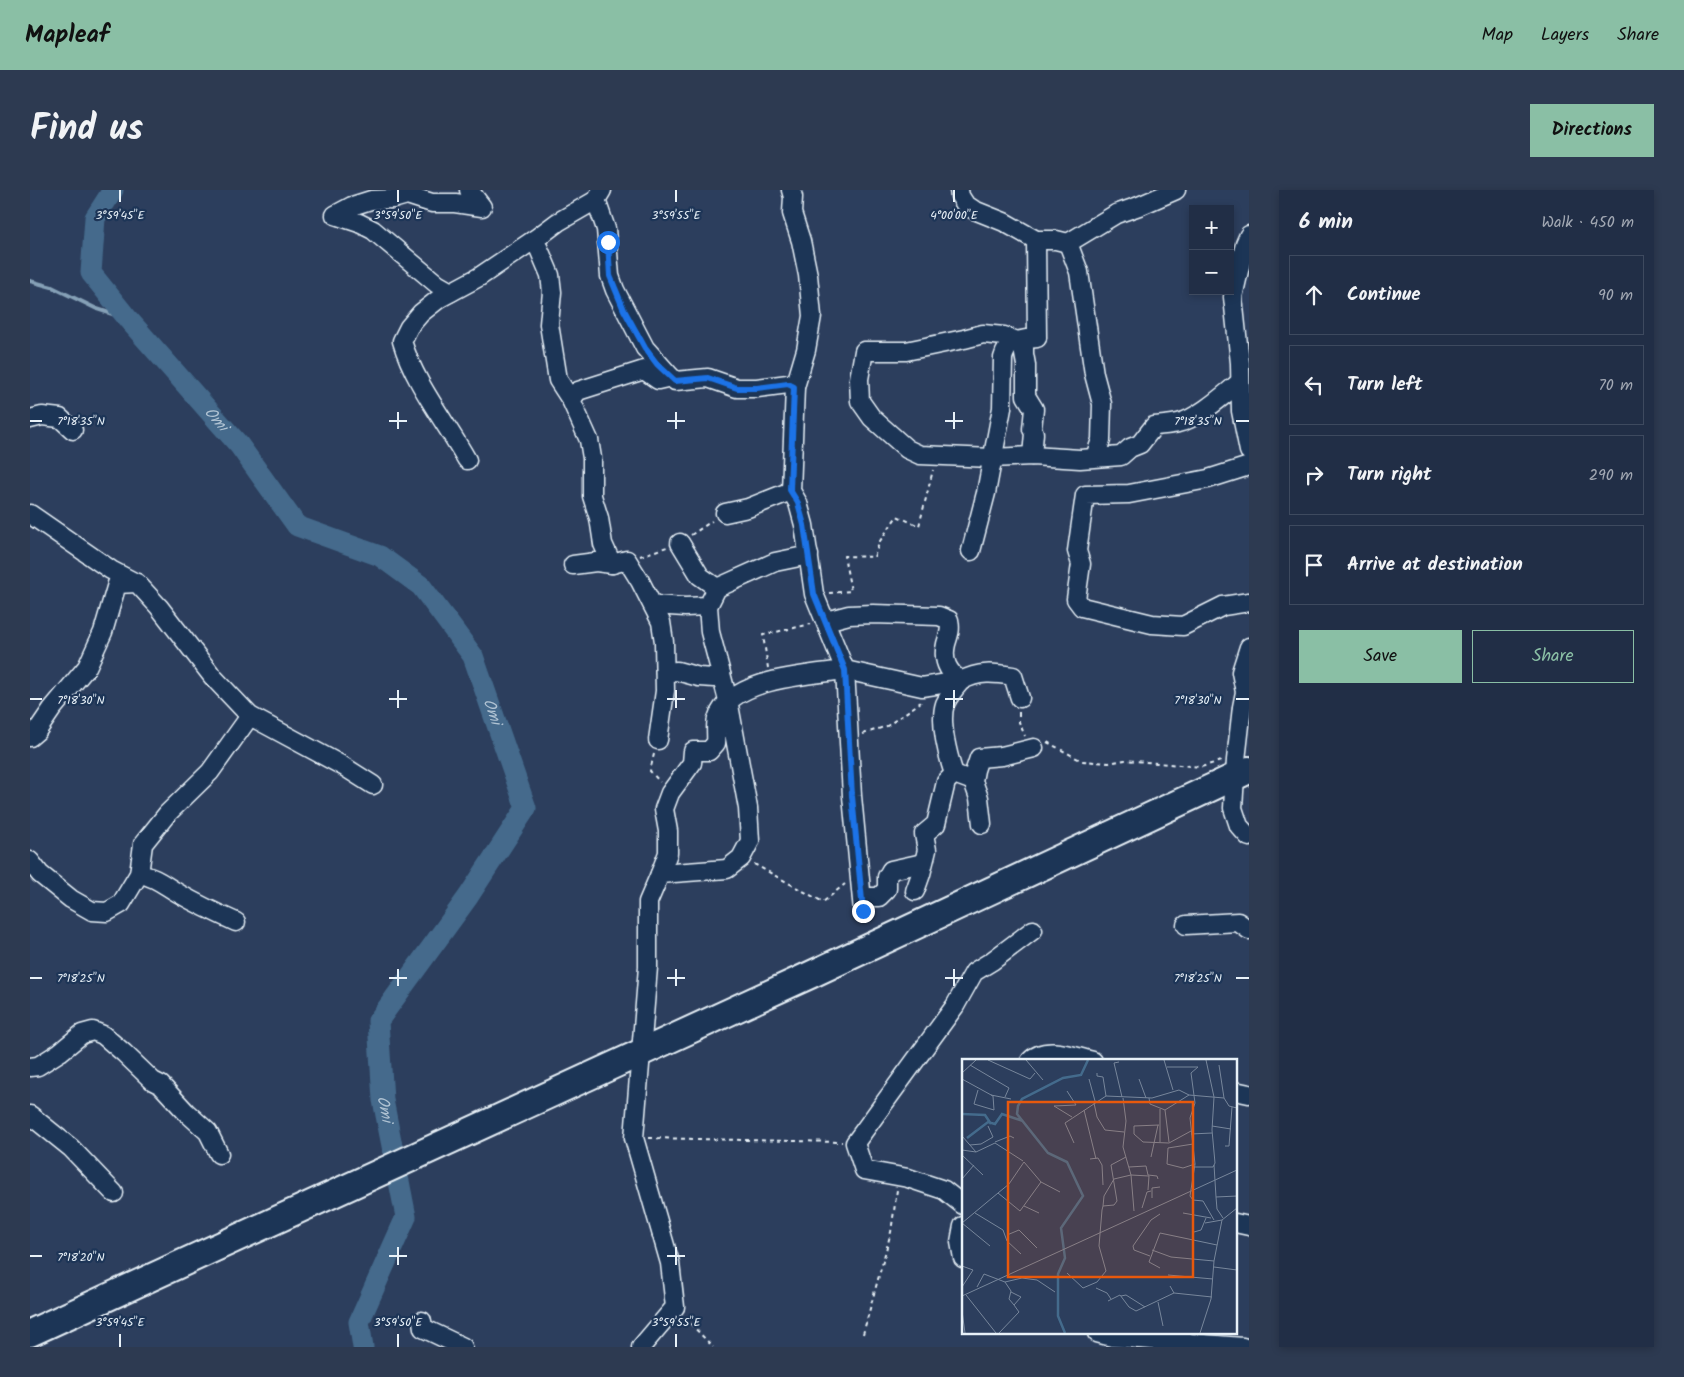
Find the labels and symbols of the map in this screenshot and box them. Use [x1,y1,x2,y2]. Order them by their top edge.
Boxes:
text: 3°59'45"E [95,206,145,225]
text: 3°59'50"E [374,206,423,225]
text: 3°59'55"E [652,206,701,225]
text: 4°00'00"E [930,206,979,225]
route start [597,231,620,254]
water label: Omi [198,401,236,440]
text: 7°18'35"N [57,412,105,431]
text: 7°18'35"N [1174,412,1222,431]
text: 7°18'30"N [57,691,105,710]
text: 7°18'30"N [1174,691,1222,710]
water label: Omi [476,695,510,731]
route end [852,900,875,923]
text: 7°18'25"N [57,969,105,988]
text: 7°18'25"N [1174,969,1222,988]
inset map [962,1059,1236,1334]
water label: Omi [370,1094,400,1127]
text: 7°18'20"N [57,1248,105,1267]
text: 3°59'45"E [95,1313,145,1332]
text: 3°59'50"E [374,1313,423,1332]
text: 3°59'55"E [652,1313,701,1332]

